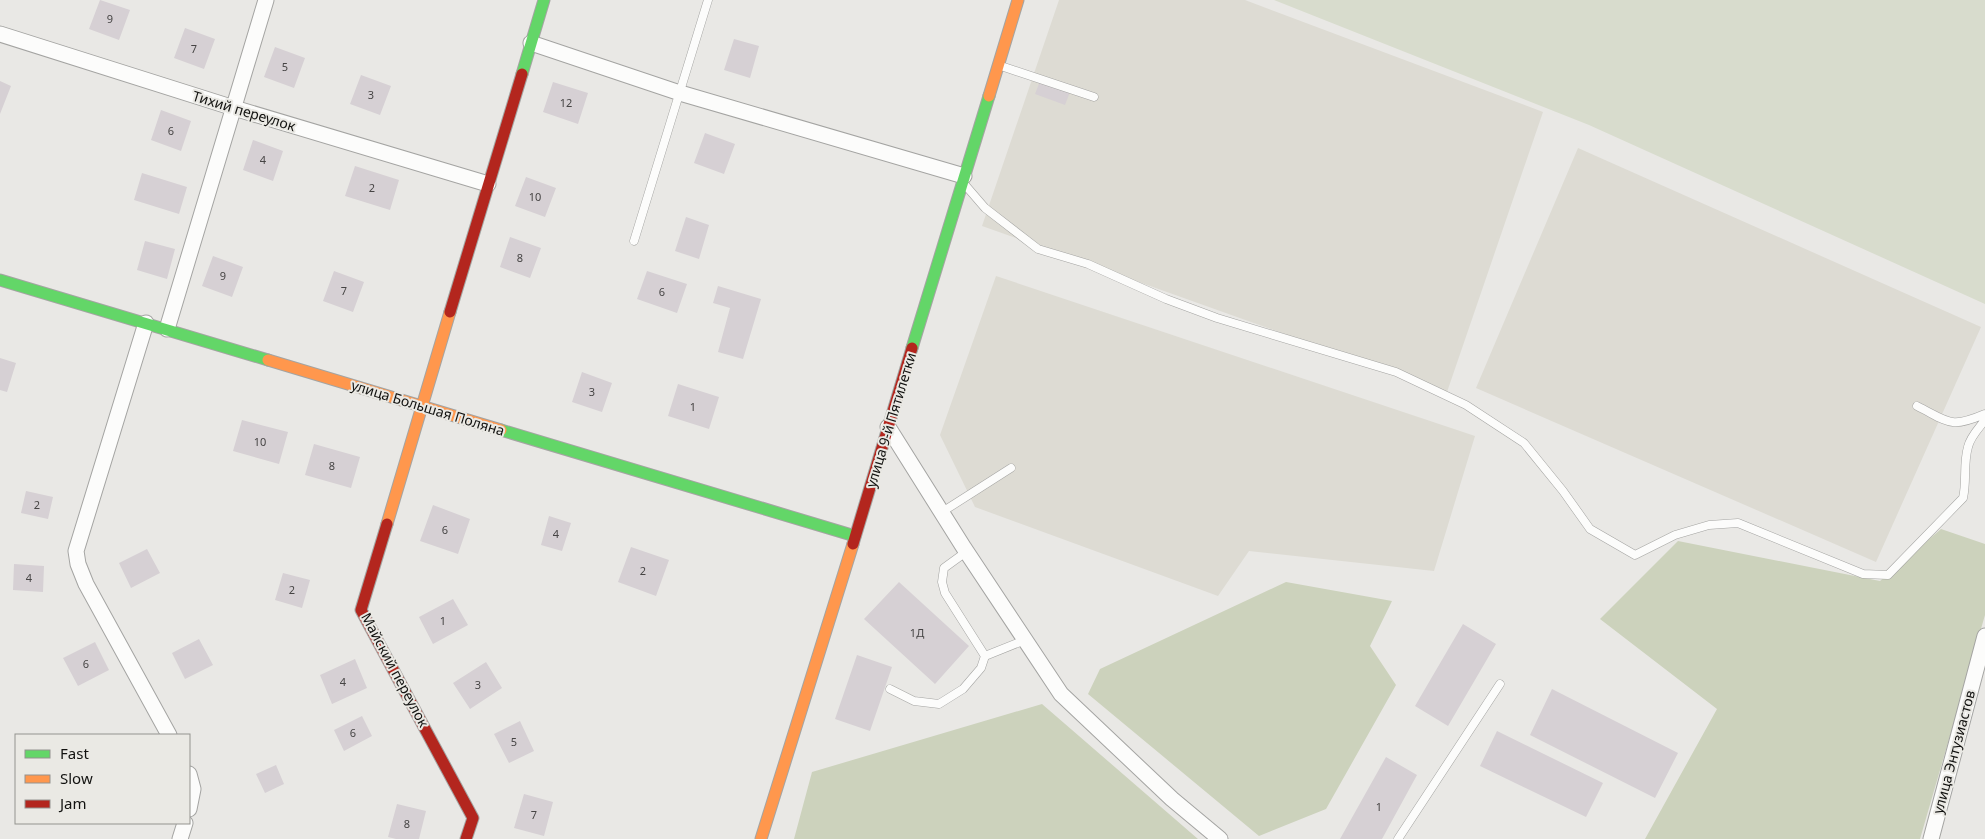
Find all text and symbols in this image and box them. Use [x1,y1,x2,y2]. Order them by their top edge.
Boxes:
house number: 9 [107,11,113,26]
house number: 7 [191,41,197,56]
house number: 5 [282,59,288,74]
street label: Тихий переулок [190,86,298,135]
house number: 3 [368,87,374,102]
house number: 12 [560,95,572,110]
house number: 6 [168,123,174,138]
house number: 4 [260,152,267,167]
house number: 2 [369,180,375,195]
house number: 10 [529,189,541,204]
house number: 8 [517,250,523,265]
house number: 9 [220,268,226,283]
house number: 7 [341,283,347,298]
house number: 6 [659,284,665,299]
street label: улица 9-й Пятилетки [861,350,920,490]
street label: улица Большая Поляна [349,375,507,440]
house number: 3 [589,384,595,399]
house number: 1 [690,399,696,414]
house number: 10 [254,434,266,449]
house number: 8 [329,458,335,473]
house number: 2 [34,497,40,512]
house number: 6 [442,522,448,537]
house number: 4 [553,526,560,541]
house number: 2 [640,563,646,578]
house number: 4 [26,570,33,585]
house number: 2 [289,582,295,597]
street label: Майский переулок [357,609,434,731]
house number: 1 [440,613,446,628]
house number: 1Д [910,625,924,640]
house number: 6 [83,656,89,671]
house number: 4 [340,674,347,689]
house number: 3 [475,677,481,692]
street label: улица Энтузиастов [1928,688,1979,816]
house number: 6 [350,725,356,740]
legend [15,734,190,824]
house number: 5 [511,734,517,749]
text: Fast [60,743,89,763]
text: Slow [60,768,93,788]
text: Jam [58,793,87,813]
house number: 1 [1376,799,1382,814]
house number: 7 [531,807,537,822]
house number: 8 [404,816,410,831]

